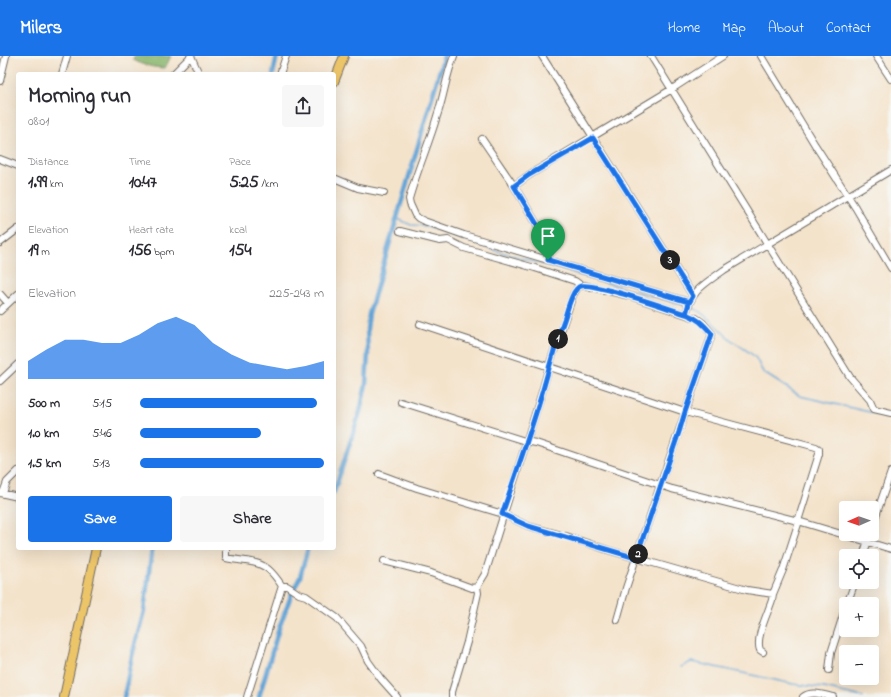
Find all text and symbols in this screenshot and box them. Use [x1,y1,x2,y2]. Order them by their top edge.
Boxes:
text: Milers [20,15,62,42]
text: Home [668,18,700,39]
text: Map [722,18,746,39]
text: About [768,18,804,39]
text: Contact [826,18,871,39]
text: Morning run [28,81,131,113]
button: share [282,85,324,127]
text: 08:01 [28,112,49,131]
text: Distance [28,154,69,170]
text: Time [129,154,150,170]
text: Pace [229,154,251,170]
text: 1.99 [28,170,47,195]
text: 10:47 [129,170,157,195]
text: 5:25 [229,170,259,195]
text: km [47,176,63,192]
text: /km [259,176,278,192]
pin [531,219,565,260]
text: Elevation [28,222,68,238]
text: Heart rate [129,222,174,238]
text: kcal [229,222,247,238]
icon: arrive [537,225,559,247]
text: 19 [28,238,39,263]
text: 156 [129,238,151,263]
text: 154 [229,238,251,263]
text: m [39,244,50,260]
text: bpm [151,244,174,260]
pin: 3 [660,250,680,270]
text: 3 [668,252,672,268]
text: Elevation [28,284,76,303]
text: 225–243 m [269,284,324,303]
pin: 1 [548,329,568,349]
text: 1 [556,331,560,347]
text: 500 m [28,394,60,413]
text: 5:15 [92,394,112,413]
text: 1.0 km [28,424,59,443]
text: 5:46 [92,424,112,443]
text: 1.5 km [28,454,61,473]
text: 5:13 [92,454,110,473]
button: Save [28,496,172,542]
button: Share [180,496,324,542]
north arrow [839,501,879,541]
map controls [839,501,879,685]
pin: 2 [628,544,648,564]
text: 2 [635,546,641,562]
button: locate [839,549,879,589]
button: + [839,597,879,637]
button: − [839,645,879,685]

